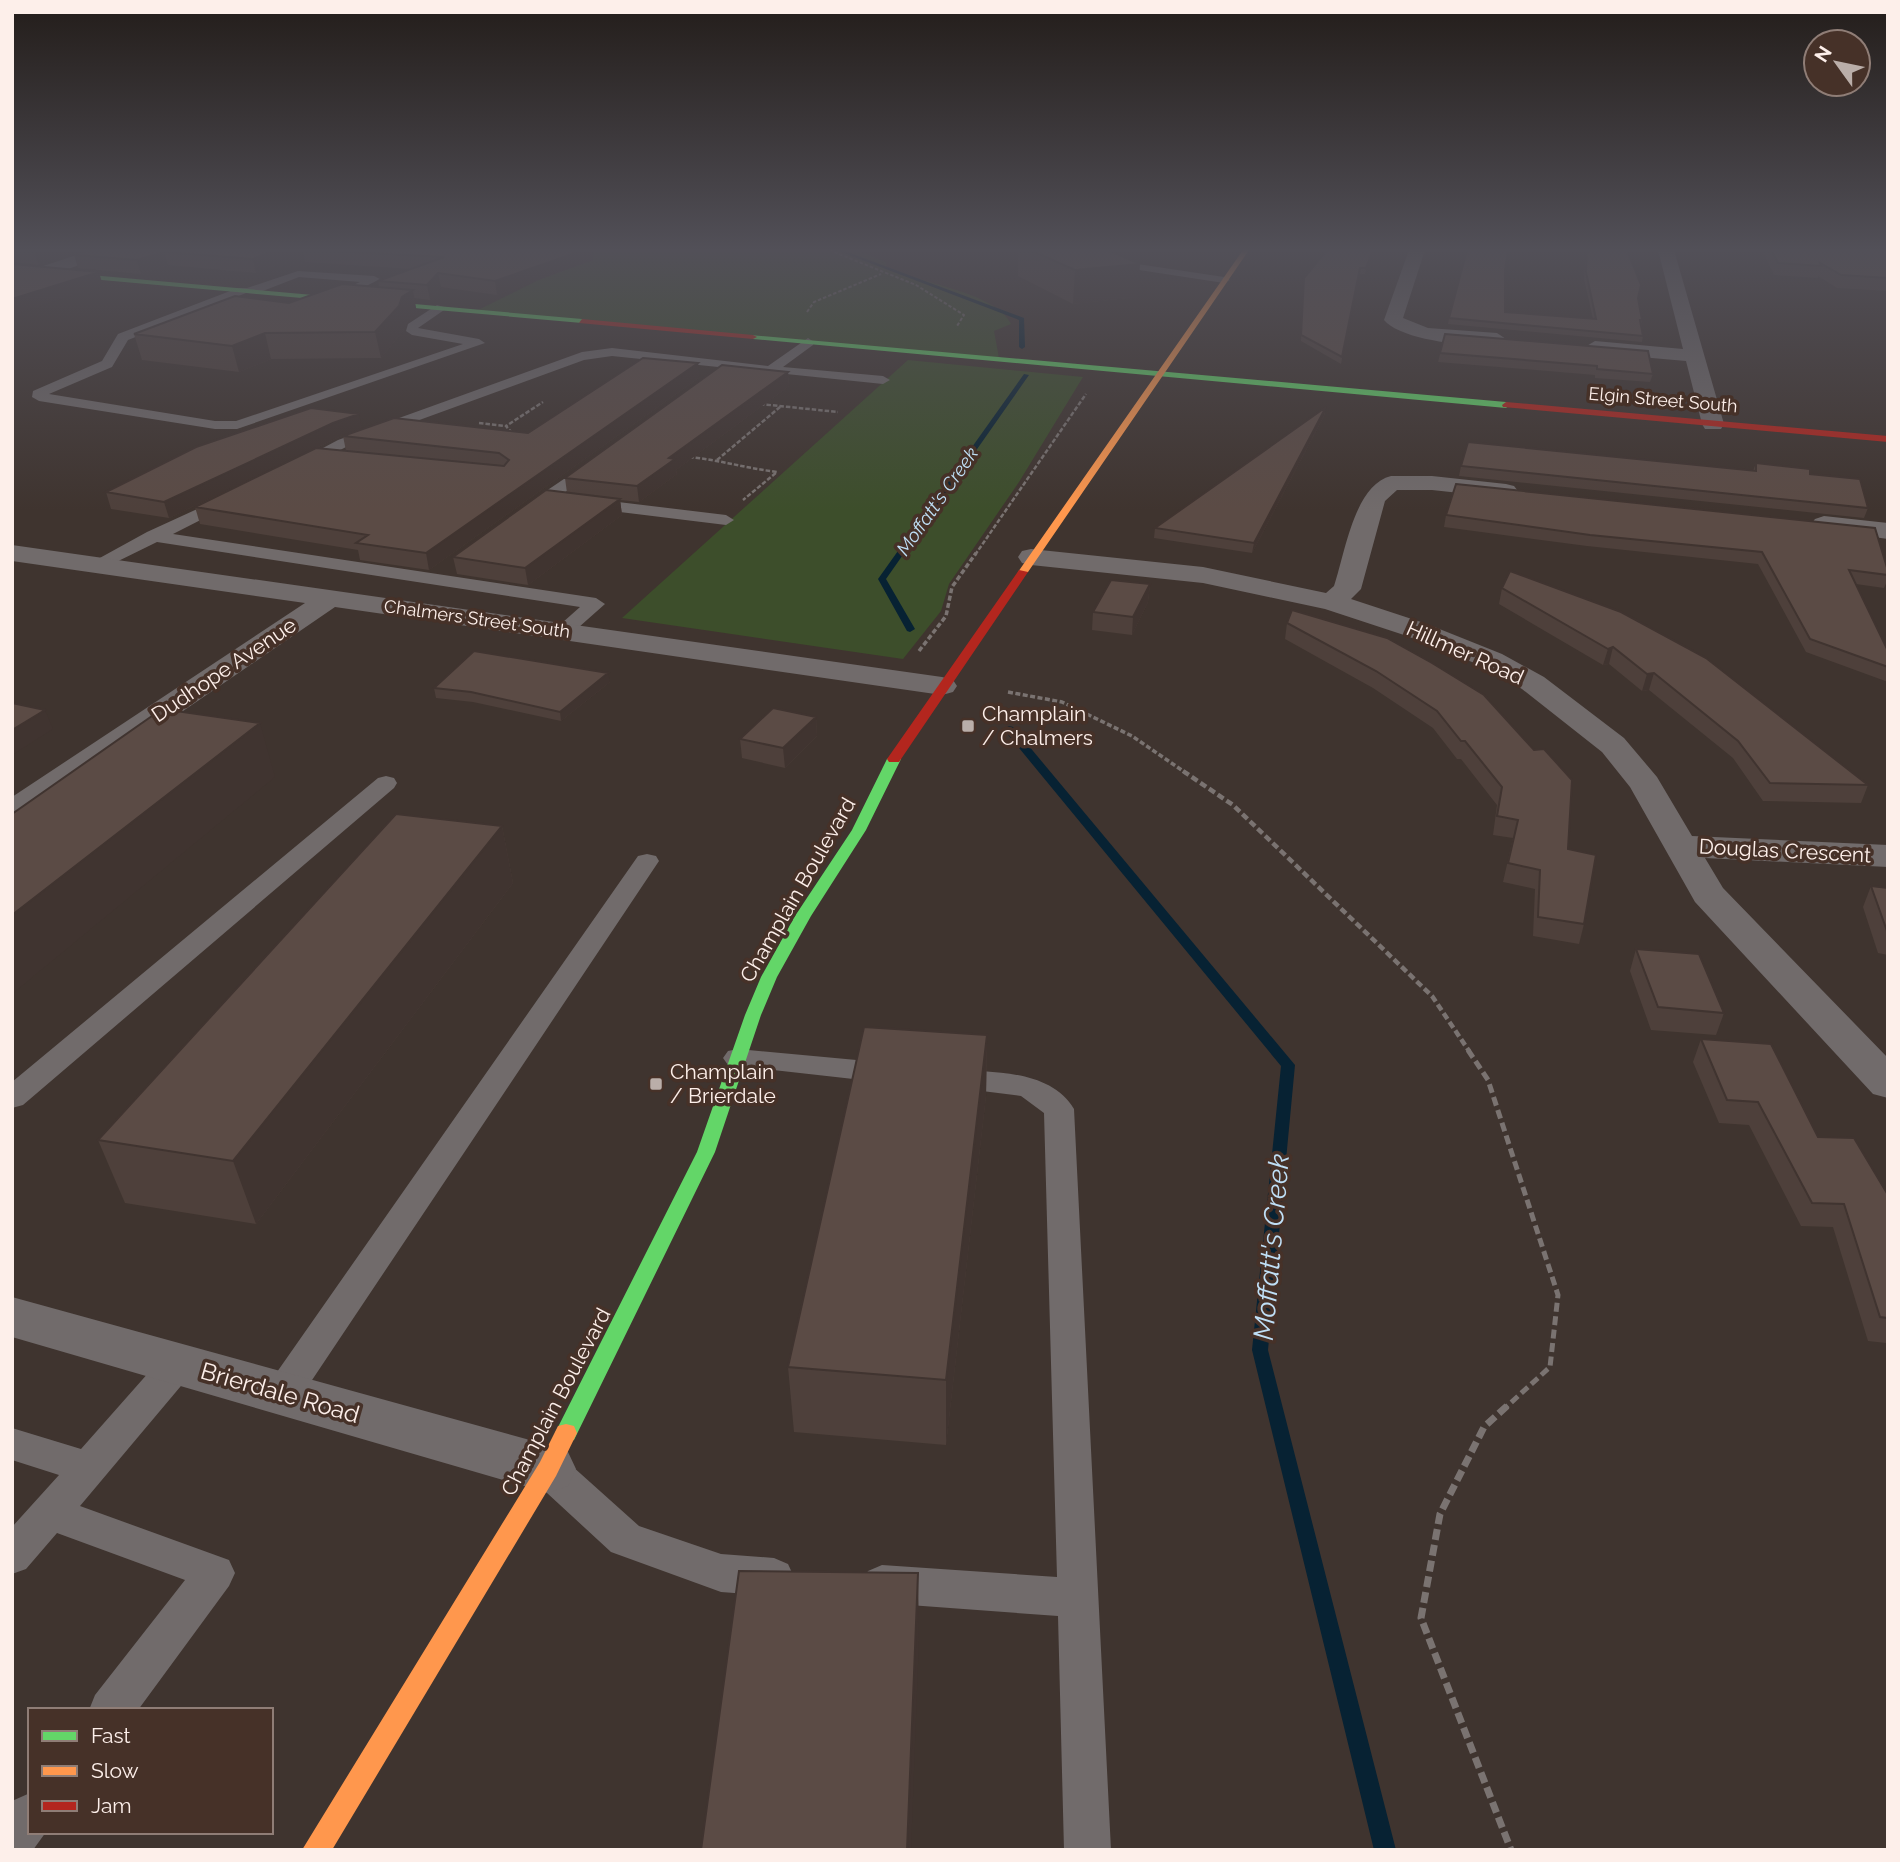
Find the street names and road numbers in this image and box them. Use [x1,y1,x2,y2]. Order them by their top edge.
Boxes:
street label: Elgin Street South [1588,383,1738,416]
street label: Chalmers Street South [383,595,571,642]
street label: Dudhope Avenue [147,612,301,727]
street label: Hillmer Road [1403,616,1528,690]
street label: Champlain Boulevard [735,793,861,986]
street label: Douglas Crescent [1698,834,1872,867]
street label: Champlain Boulevard [495,1304,616,1500]
street label: Brierdale Road [197,1356,363,1429]

